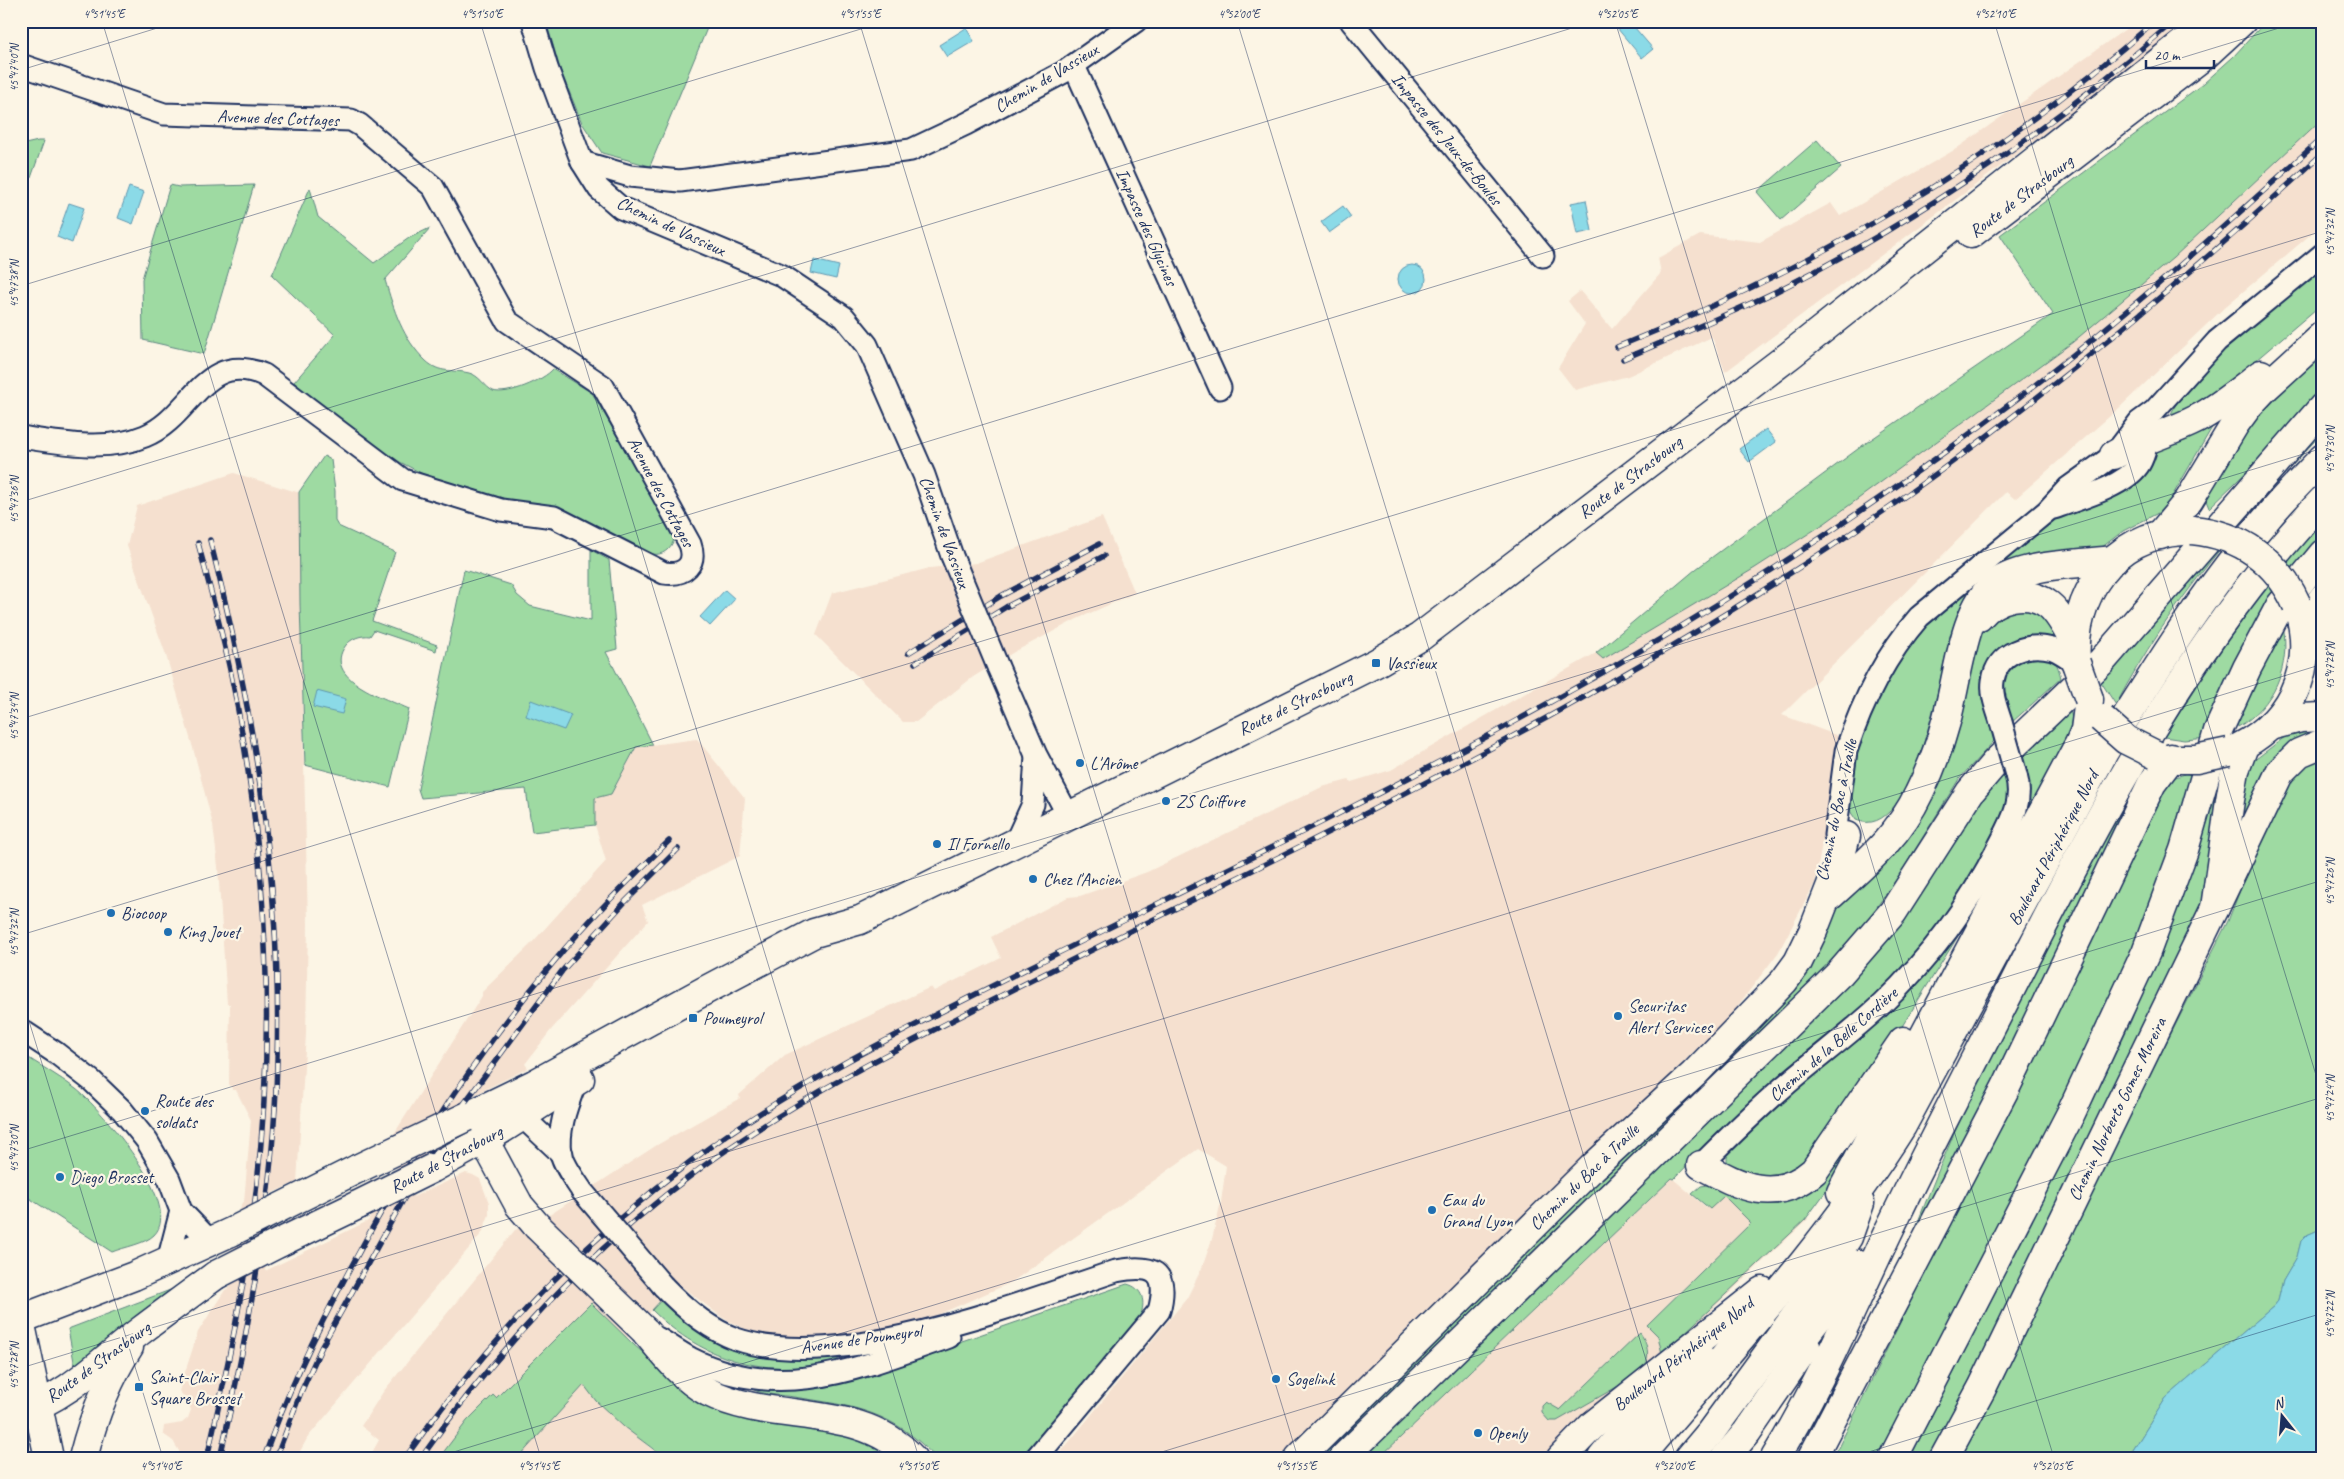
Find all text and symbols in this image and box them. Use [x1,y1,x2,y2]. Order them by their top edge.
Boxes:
text: 4°51'45"E [84,6,126,22]
text: 4°51'50"E [462,6,504,22]
text: 4°51'55"E [840,6,882,22]
text: 4°52'00"E [1219,6,1261,22]
text: 4°52'05"E [1597,6,1639,22]
text: 4°52'10"E [1975,6,2017,22]
street label: Chemin de Vassieux [990,37,1103,118]
scale bar [2146,38,2214,70]
text: 45°47'40"N [6,43,22,92]
text: 20 m [2154,46,2181,65]
street label: Impasse des Jeux-de-Boules [1387,68,1508,211]
street label: Avenue des Cottages [217,105,341,131]
street label: Route de Strasbourg [1965,149,2078,242]
street label: Impasse des Glycines [1111,165,1183,291]
street label: Chemin de Vassieux [613,191,730,261]
text: 45°47'32"N [2322,208,2338,257]
text: 45°47'38"N [6,259,22,308]
text: 45°47'30"N [2322,425,2338,474]
street label: Route de Strasbourg [1574,430,1687,523]
street label: Avenue des Cottages [623,433,700,553]
street label: Chemin de Vassieux [915,473,976,592]
text: 45°47'36"N [6,475,22,524]
text: 45°47'28"N [2322,641,2338,690]
place label: Vassieux [1386,652,1438,674]
marker: Vassieux [1370,657,1382,669]
street label: Route de Strasbourg [1234,665,1357,740]
text: 45°47'34"N [6,692,22,741]
street label: Chemin du Bac à Traille [1810,736,1862,883]
place label: L'Arôme [1090,752,1139,774]
marker: L'Arôme [1074,757,1086,769]
street label: Boulevard Périphérique Nord [2003,764,2105,929]
place label: ZS Coiffure [1176,790,1246,812]
marker: ZS Coiffure [1160,795,1172,807]
place label: Il Fornello [947,833,1011,855]
marker: Il Fornello [931,838,943,850]
text: 45°47'26"N [2322,857,2338,906]
place label: Chez l'Ancien [1043,868,1122,890]
marker: Chez l'Ancien [1027,873,1039,885]
place label: Biocoop [121,902,167,924]
marker: Biocoop [105,907,117,919]
text: 45°47'32"N [6,908,22,957]
place label: King Jouet [178,921,243,943]
marker: King Jouet [162,926,174,938]
street label: Chemin de la Belle Cordière [1764,981,1903,1106]
place label: Securitas Alert Services [1628,995,1714,1038]
place label: Poumeyrol [703,1007,765,1029]
marker: Securitas Alert Services [1612,1010,1624,1022]
marker: Poumeyrol [687,1012,699,1024]
street label: Chemin Norberto Gomes Moreira [2063,1012,2172,1204]
text: 45°47'24"N [2322,1074,2338,1123]
place label: Route des soldats [155,1090,215,1133]
marker: Route des soldats [139,1105,151,1117]
street label: Chemin du Bac à Traille [1525,1118,1644,1235]
street label: Route de Strasbourg [386,1119,507,1198]
text: 45°47'30"N [6,1124,22,1173]
place label: Diego Brosset [70,1166,155,1188]
marker: Diego Brosset [54,1171,66,1183]
place label: Eau du Grand Lyon [1442,1189,1514,1232]
marker: Eau du Grand Lyon [1426,1204,1438,1216]
text: 45°47'22"N [2322,1290,2338,1339]
street label: Boulevard Périphérique Nord [1608,1291,1760,1416]
street label: Route de Strasbourg [41,1316,156,1407]
street label: Avenue de Poumeyrol [799,1319,926,1358]
text: 45°47'28"N [6,1341,22,1390]
place label: Saint-Clair - Square Brosset [149,1366,244,1409]
place label: Sogelink [1286,1368,1336,1390]
marker: Sogelink [1270,1373,1282,1385]
marker: Saint-Clair - Square Brosset [133,1381,145,1393]
north arrow [2256,1392,2306,1442]
text: N [2272,1394,2287,1413]
place label: Openly [1488,1422,1529,1444]
marker: Openly [1472,1427,1484,1439]
text: 4°51'40"E [141,1458,183,1474]
text: 4°51'45"E [519,1458,561,1474]
text: 4°51'50"E [898,1458,940,1474]
text: 4°51'55"E [1276,1458,1318,1474]
text: 4°52'00"E [1654,1458,1696,1474]
text: 4°52'05"E [2032,1458,2074,1474]

